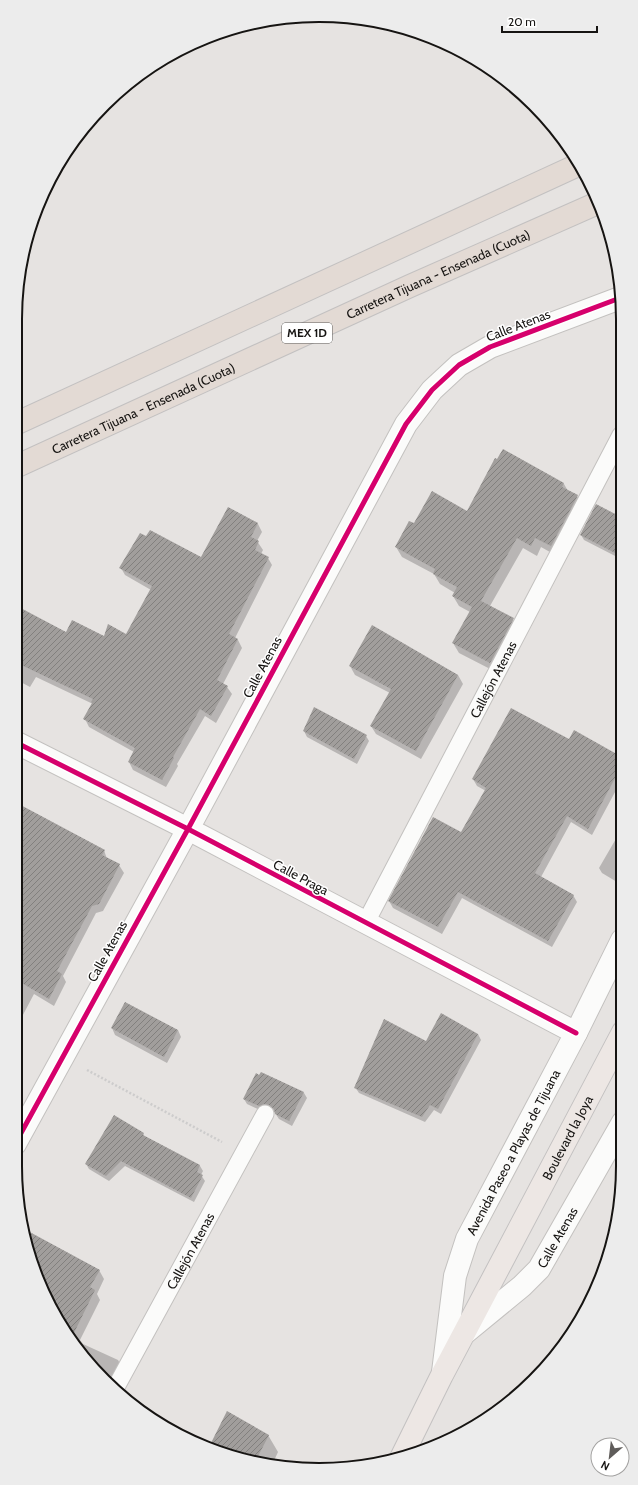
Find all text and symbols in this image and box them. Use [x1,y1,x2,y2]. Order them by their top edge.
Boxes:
scale bar [502,8,597,34]
text: 20 m [508,14,536,29]
street label: Carretera Tijuana - Ensenada (Cuota) [344,226,533,322]
street label: Calle Atenas [484,305,553,345]
road number: MEX 1D [282,323,332,343]
street label: Carretera Tijuana - Ensenada (Cuota) [49,359,237,457]
street label: Calle Atenas [239,633,285,701]
street label: Callejón Atenas [466,638,520,721]
street label: Calle Praga [271,856,332,899]
street label: Calle Atenas [84,917,131,984]
street label: Avenida Paseo a Playas de Tijuana [463,1066,564,1238]
street label: Boulevard la Joya [538,1092,596,1183]
street label: Calle Atenas [533,1203,581,1271]
street label: Callejón Atenas [163,1209,218,1292]
north arrow [590,1437,630,1477]
text: N [599,1458,612,1474]

